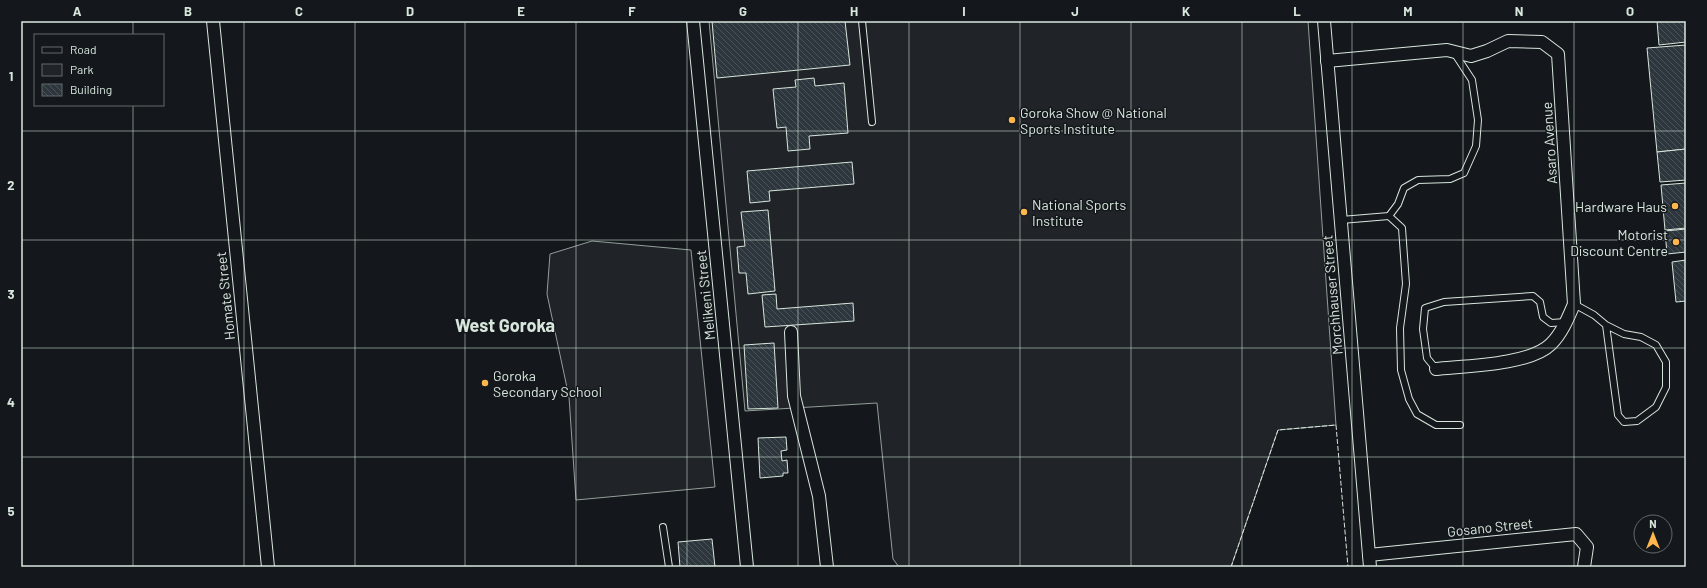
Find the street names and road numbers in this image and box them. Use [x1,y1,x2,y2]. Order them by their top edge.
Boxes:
street label: Asaro Avenue [1538,101,1560,185]
street label: Morchhauser Street [1318,234,1346,356]
street label: Melikeni Street [692,249,718,341]
street label: Homate Street [212,251,238,341]
street label: Gosano Street [1446,514,1534,540]

